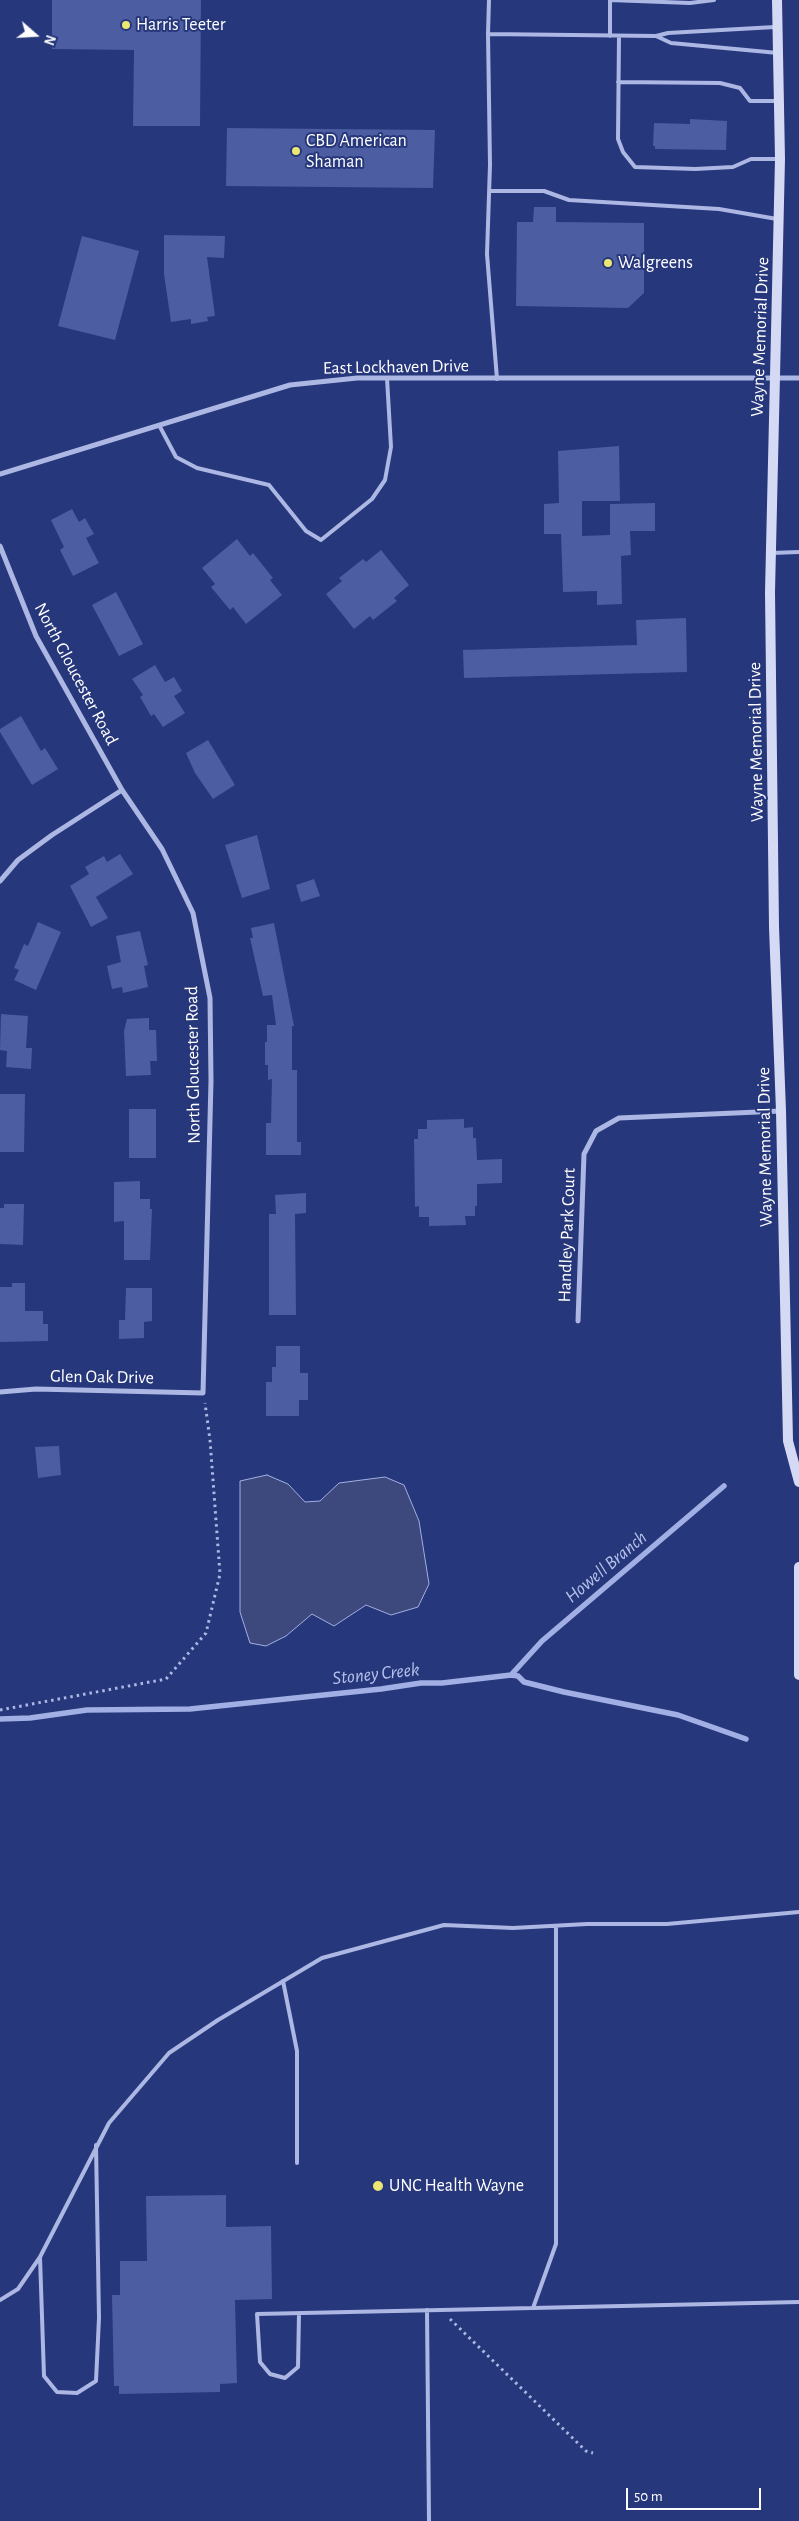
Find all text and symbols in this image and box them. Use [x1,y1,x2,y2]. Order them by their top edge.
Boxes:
north arrow [10,10,60,60]
place label: Harris Teeter [136,14,226,36]
marker: Harris Teeter [120,19,132,31]
text: N [41,33,57,47]
place label: CBD American Shaman [306,130,407,172]
marker: CBD American Shaman [290,145,302,157]
place label: Walgreens [618,252,693,274]
marker: Walgreens [602,257,614,269]
street label: Wayne Memorial Drive [746,257,774,417]
street label: East Lockhaven Drive [323,355,469,379]
street label: North Gloucester Road [29,599,123,749]
street label: Wayne Memorial Drive [744,662,768,822]
street label: North Gloucester Road [181,986,205,1144]
street label: Wayne Memorial Drive [753,1067,777,1227]
street label: Handley Park Court [554,1167,580,1303]
street label: Glen Oak Drive [50,1365,154,1389]
water label: Howell Branch [560,1526,652,1608]
water label: Stoney Creek [331,1658,421,1690]
place label: UNC Health Wayne [389,2175,524,2197]
marker: UNC Health Wayne [371,2179,385,2193]
scale bar [629,2478,764,2510]
text: 50 m [634,2489,663,2504]

